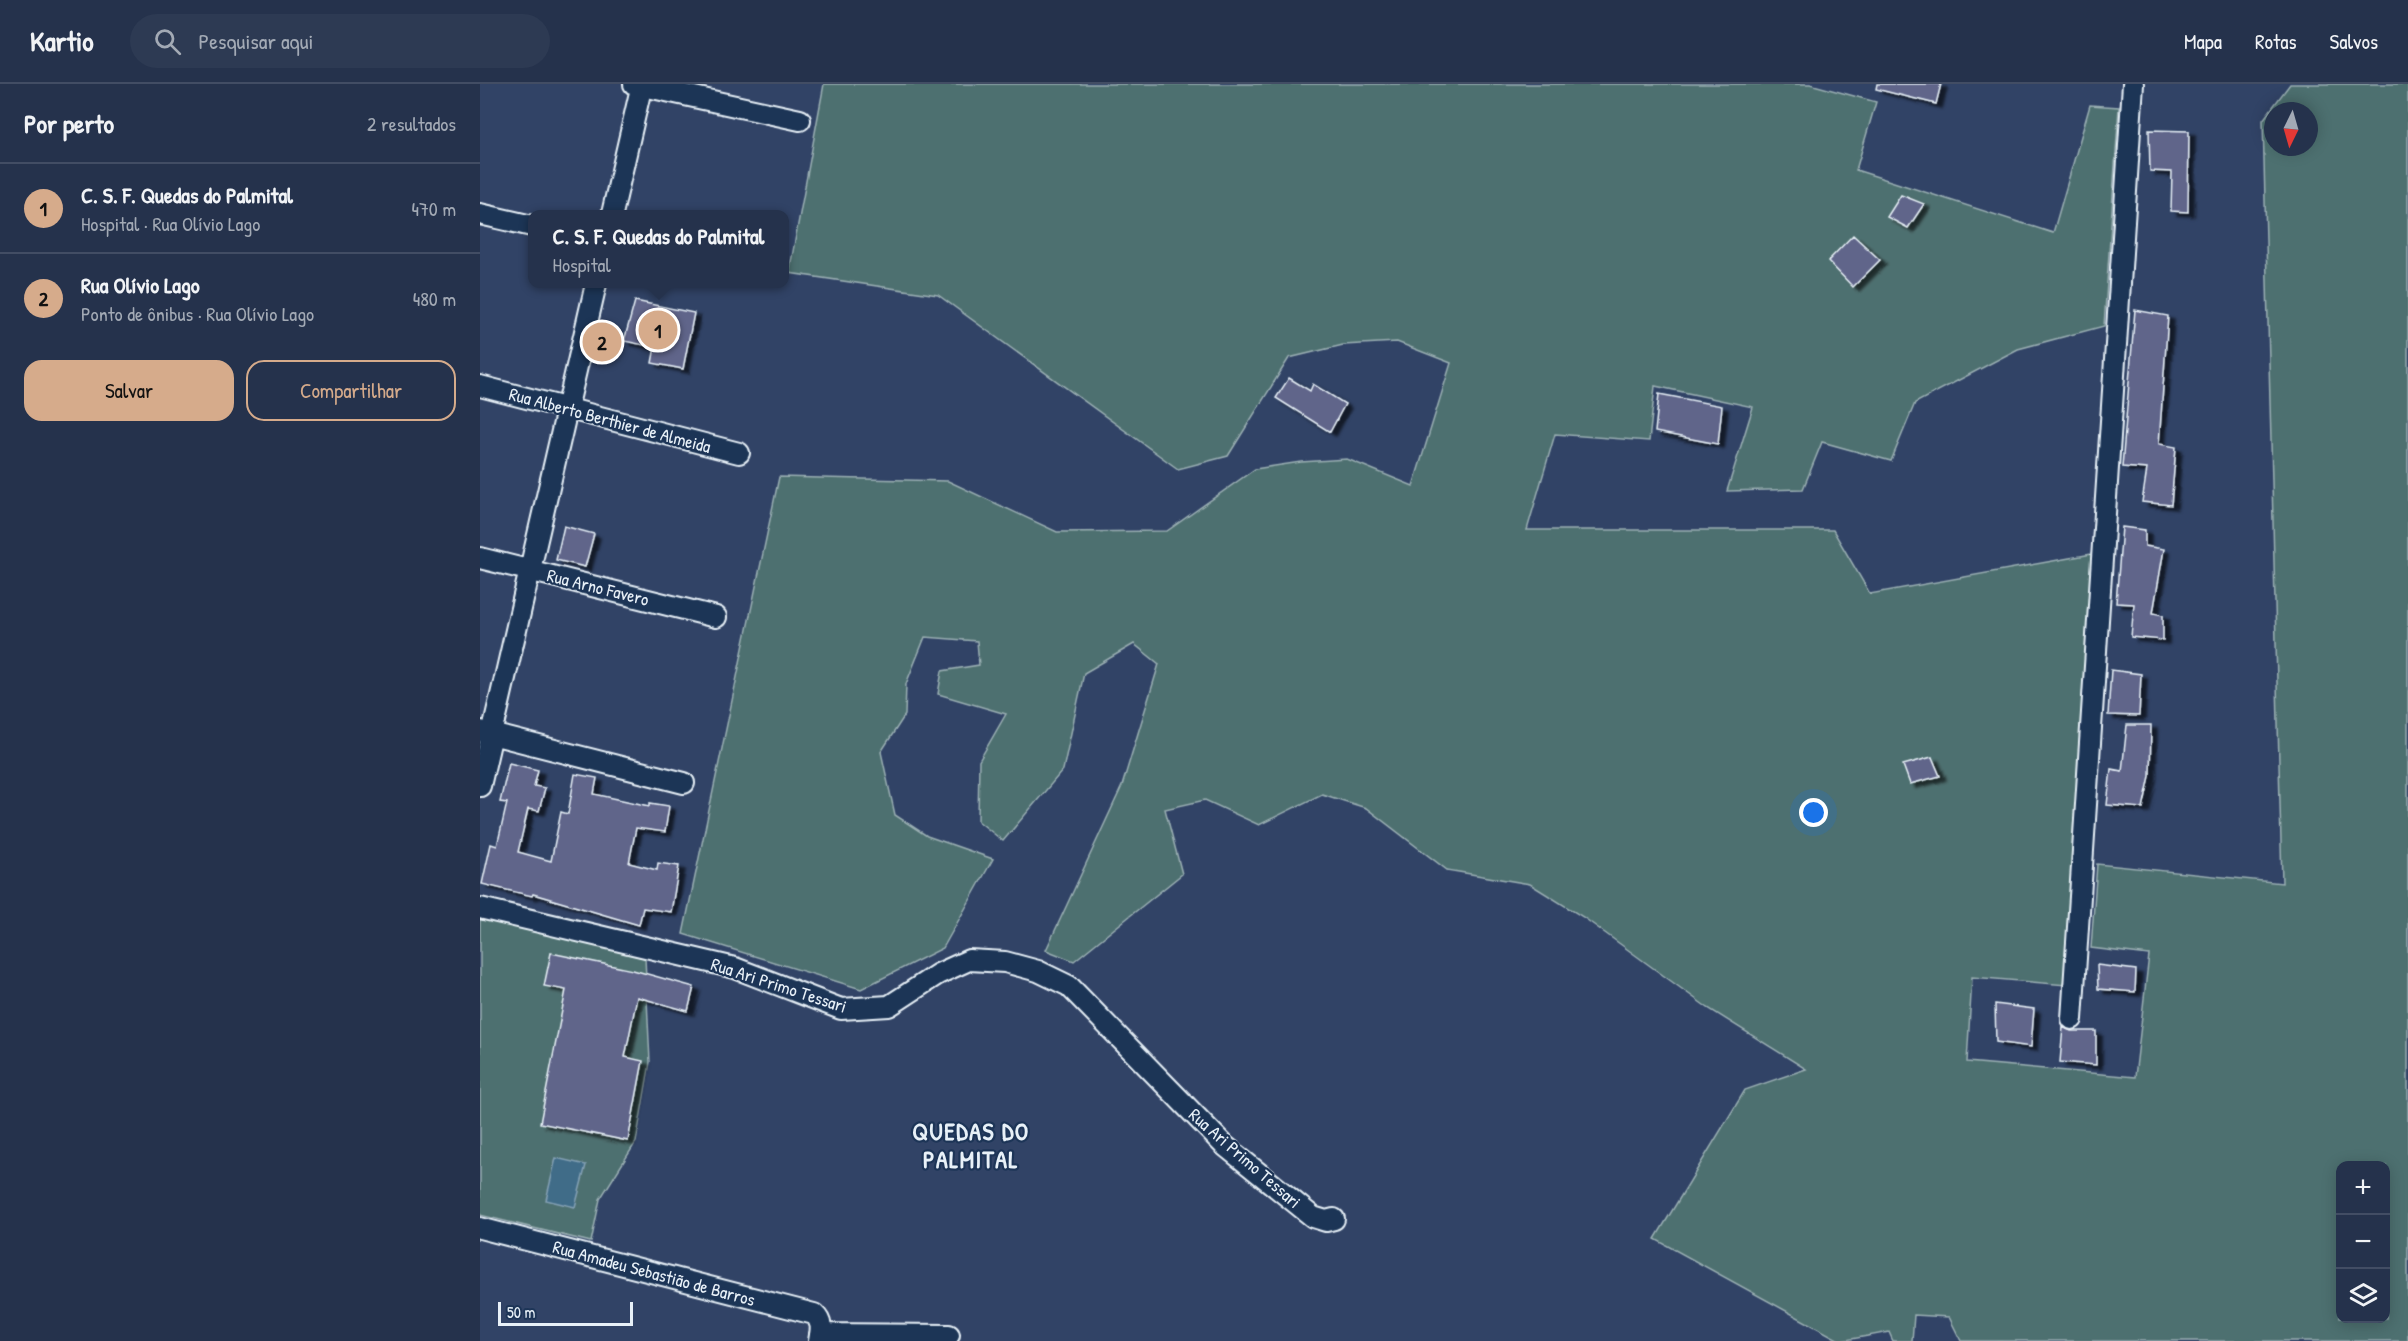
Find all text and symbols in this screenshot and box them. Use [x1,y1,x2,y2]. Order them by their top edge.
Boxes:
search box [130,14,550,68]
text: Kartio [30,22,94,60]
icon: search [151,25,184,58]
text: Pesquisar aqui [199,26,313,56]
text: Mapa [2184,27,2222,56]
text: Rotas [2255,27,2297,56]
text: Salvos [2330,27,2378,56]
north arrow [2264,102,2318,156]
text: Por perto [24,106,114,141]
text: 2 resultados [367,110,456,137]
text: C. S. F. Quedas do Palmital [81,180,293,210]
text: 1 [40,195,47,222]
text: 470 m [411,195,456,222]
text: Hospital · Rua Olívio Lago [81,210,260,237]
popup [528,210,789,288]
text: C. S. F. Quedas do Palmital [553,221,764,251]
text: Hospital [553,251,611,278]
text: Rua Olívio Lago [81,270,200,300]
text: 2 [39,285,48,312]
text: 480 m [413,285,456,312]
text: Ponto de ônibus · Rua Olívio Lago [81,300,314,327]
pin: 1 [638,308,678,352]
pin: 2 [582,320,622,364]
button: Salvar [24,360,234,421]
button: Compartilhar [246,360,456,421]
street label: Rua Alberto Berthier de Almeida [506,381,714,459]
street label: Rua Arno Favero [544,562,652,612]
your location [1799,798,1828,827]
street label: Rua Ari Primo Tessari [708,951,850,1019]
street label: Rua Ari Primo Tessari [1184,1102,1306,1214]
district label: QUEDAS DO PALMITAL [912,1115,1030,1175]
map controls [2336,1161,2390,1323]
button: + [2336,1161,2390,1215]
button: − [2336,1215,2390,1269]
street label: Rua Amadeu Sebastião de Barros [550,1234,758,1312]
button: layers [2336,1269,2390,1323]
scale bar [498,1299,633,1326]
text: 50 m [507,1301,536,1323]

